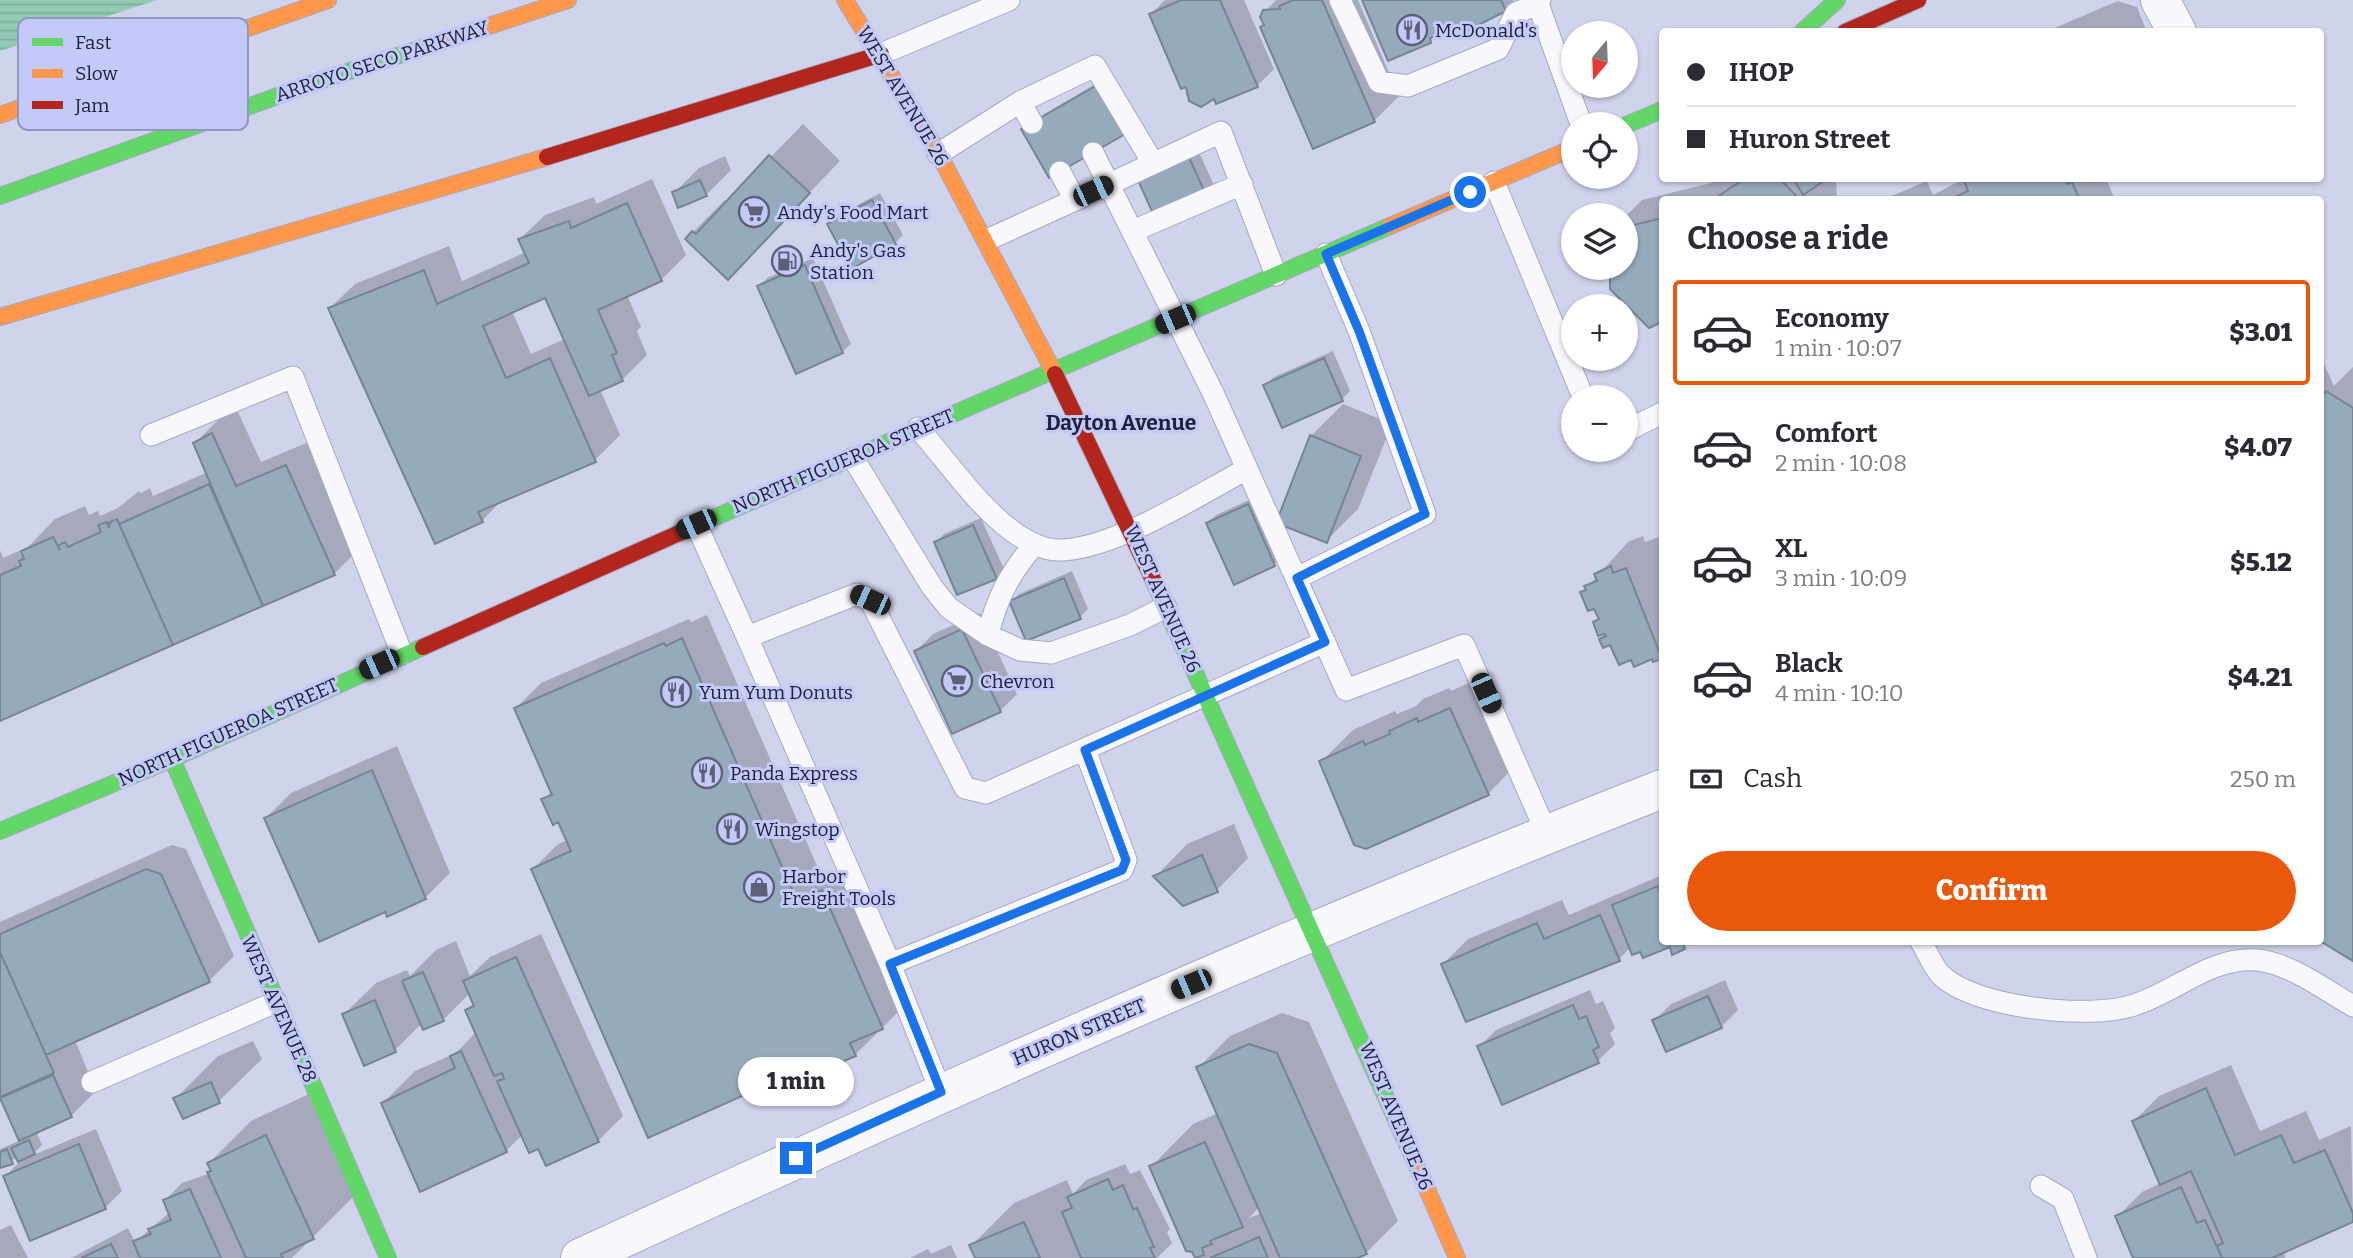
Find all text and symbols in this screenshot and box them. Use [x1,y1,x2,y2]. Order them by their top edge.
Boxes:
restaurant icon: McDonald's [1395,13,1429,47]
street label: ARROYO SECO PARKWAY [272,15,492,106]
legend [18,18,248,130]
place label: McDonald's [1435,19,1537,42]
north arrow [1561,21,1638,98]
map controls [1561,21,1638,462]
street label: WEST AVENUE 26 [852,22,954,170]
text: Fast [75,31,112,54]
text: IHOP [1729,57,1794,88]
text: Slow [75,62,118,85]
text: Jam [74,94,109,117]
button: locate [1561,112,1638,189]
text: Huron Street [1729,124,1890,155]
car [1070,173,1117,209]
route start [1454,176,1486,208]
supermarket icon: Andy's Food Mart [737,195,771,229]
place label: Andy's Food Mart [777,201,929,224]
button: layers [1561,203,1638,280]
text: Choose a ride [1687,219,1888,257]
place label: Andy's Gas Station [810,239,906,284]
fuel station icon: Andy's Gas Station [770,244,804,278]
button: + [1561,294,1638,371]
car [1152,301,1199,337]
icon: car [1691,301,1754,364]
text: Economy [1775,303,1889,334]
text: $3.01 [2229,317,2292,348]
text: 1 min · 10:07 [1775,334,1902,362]
button: − [1561,385,1638,462]
street label: NORTH FIGUEROA STREET [729,404,957,518]
district label: Dayton Avenue [1046,410,1196,436]
icon: car [1691,416,1754,479]
text: Comfort [1775,418,1878,449]
text: $4.07 [2224,432,2292,463]
text: 2 min · 10:08 [1775,449,1907,477]
car [673,506,720,542]
street label: WEST AVENUE 26 [1120,522,1206,676]
icon: car [1691,531,1754,594]
text: XL [1775,533,1807,564]
text: $5.12 [2230,547,2292,578]
text: 3 min · 10:09 [1775,564,1907,592]
car [847,582,894,618]
car [356,646,403,682]
icon: car [1691,646,1754,709]
text: Black [1775,648,1843,679]
text: $4.21 [2228,662,2292,693]
supermarket icon: Chevron [940,664,974,698]
place label: Chevron [980,670,1054,693]
car [1468,670,1505,716]
street label: NORTH FIGUEROA STREET [114,673,342,791]
restaurant icon: Yum Yum Donuts [659,675,693,709]
text: 4 min · 10:10 [1775,679,1903,707]
place label: Yum Yum Donuts [699,681,853,704]
restaurant icon: Panda Express [690,756,724,790]
icon: cash [1687,760,1725,798]
place label: Panda Express [730,762,858,785]
text: Cash [1743,763,1802,794]
text: 250 m [2230,765,2296,793]
restaurant icon: Wingstop [715,812,749,846]
place label: Wingstop [755,818,840,841]
button: Confirm [1687,851,2296,931]
place label: Harbor Freight Tools [782,865,896,910]
shop icon: Harbor Freight Tools [742,870,776,904]
street label: WEST AVENUE 28 [236,932,322,1086]
car [1168,966,1215,1002]
street label: HURON STREET [1009,994,1149,1070]
street label: WEST AVENUE 26 [1354,1038,1438,1194]
callout: 1 min [738,1056,854,1106]
text: 1 min [767,1067,825,1095]
route end [780,1142,812,1174]

